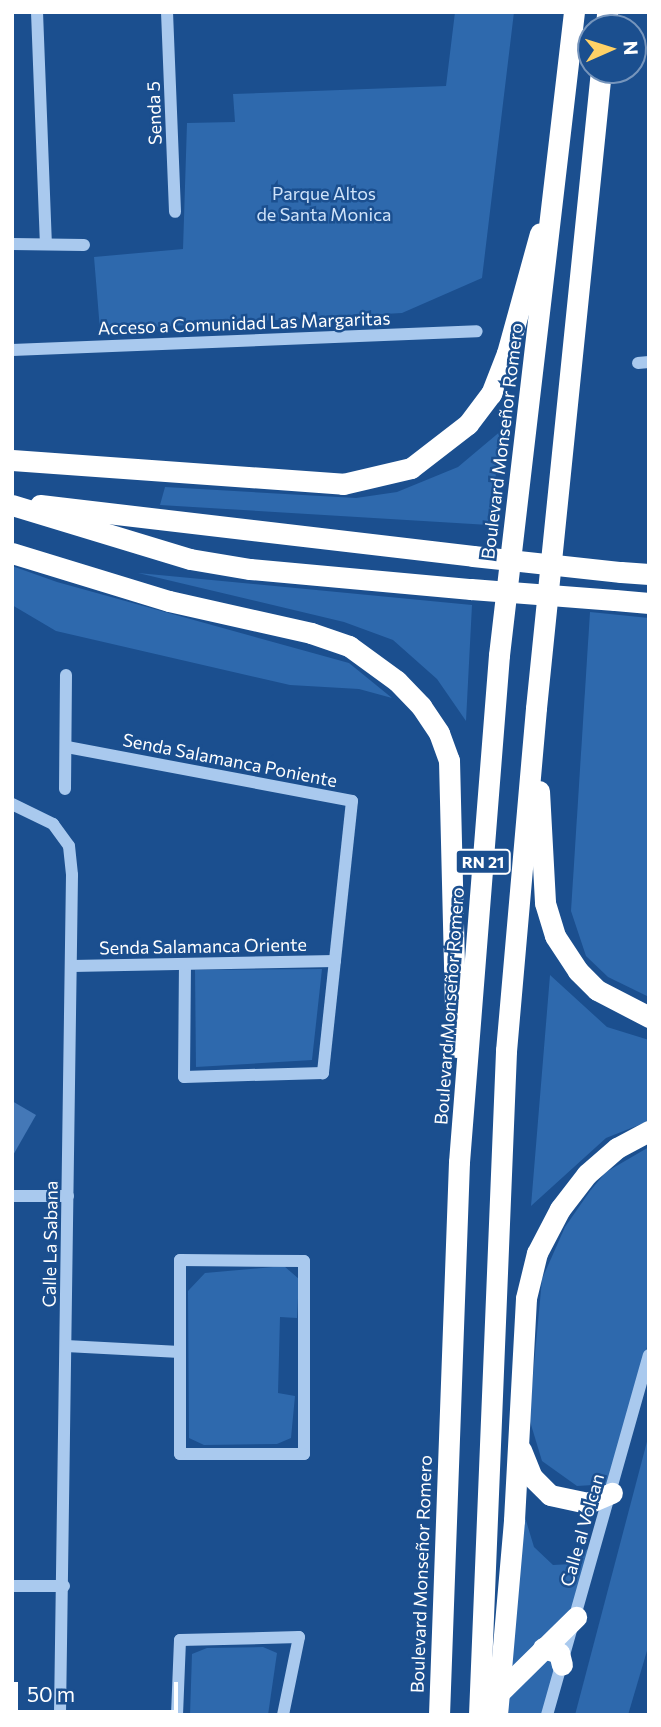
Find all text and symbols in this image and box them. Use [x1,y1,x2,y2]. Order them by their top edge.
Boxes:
north arrow [577,14,647,84]
text: N [620,40,643,56]
street label: Senda 5 [142,81,166,145]
park label: Parque Altos de Santa Monica [256,183,392,226]
street label: Acceso a Comunidad Las Margaritas [97,307,391,339]
street label: Boulevard Monseñor Romero [477,321,527,561]
street label: Senda Salamanca Poniente [121,729,339,791]
road number: RN 21 [453,849,513,874]
street label: Boulevard Monseñor Romero [430,886,468,1126]
street label: Senda Salamanca Oriente [99,933,307,959]
street label: Calle La Sabana [38,1180,62,1308]
street label: Boulevard Monseñor Romero [406,1455,436,1693]
street label: Calle al Volcan [556,1471,608,1589]
scale bar [18,1668,182,1712]
text: 50 m [27,1681,75,1706]

